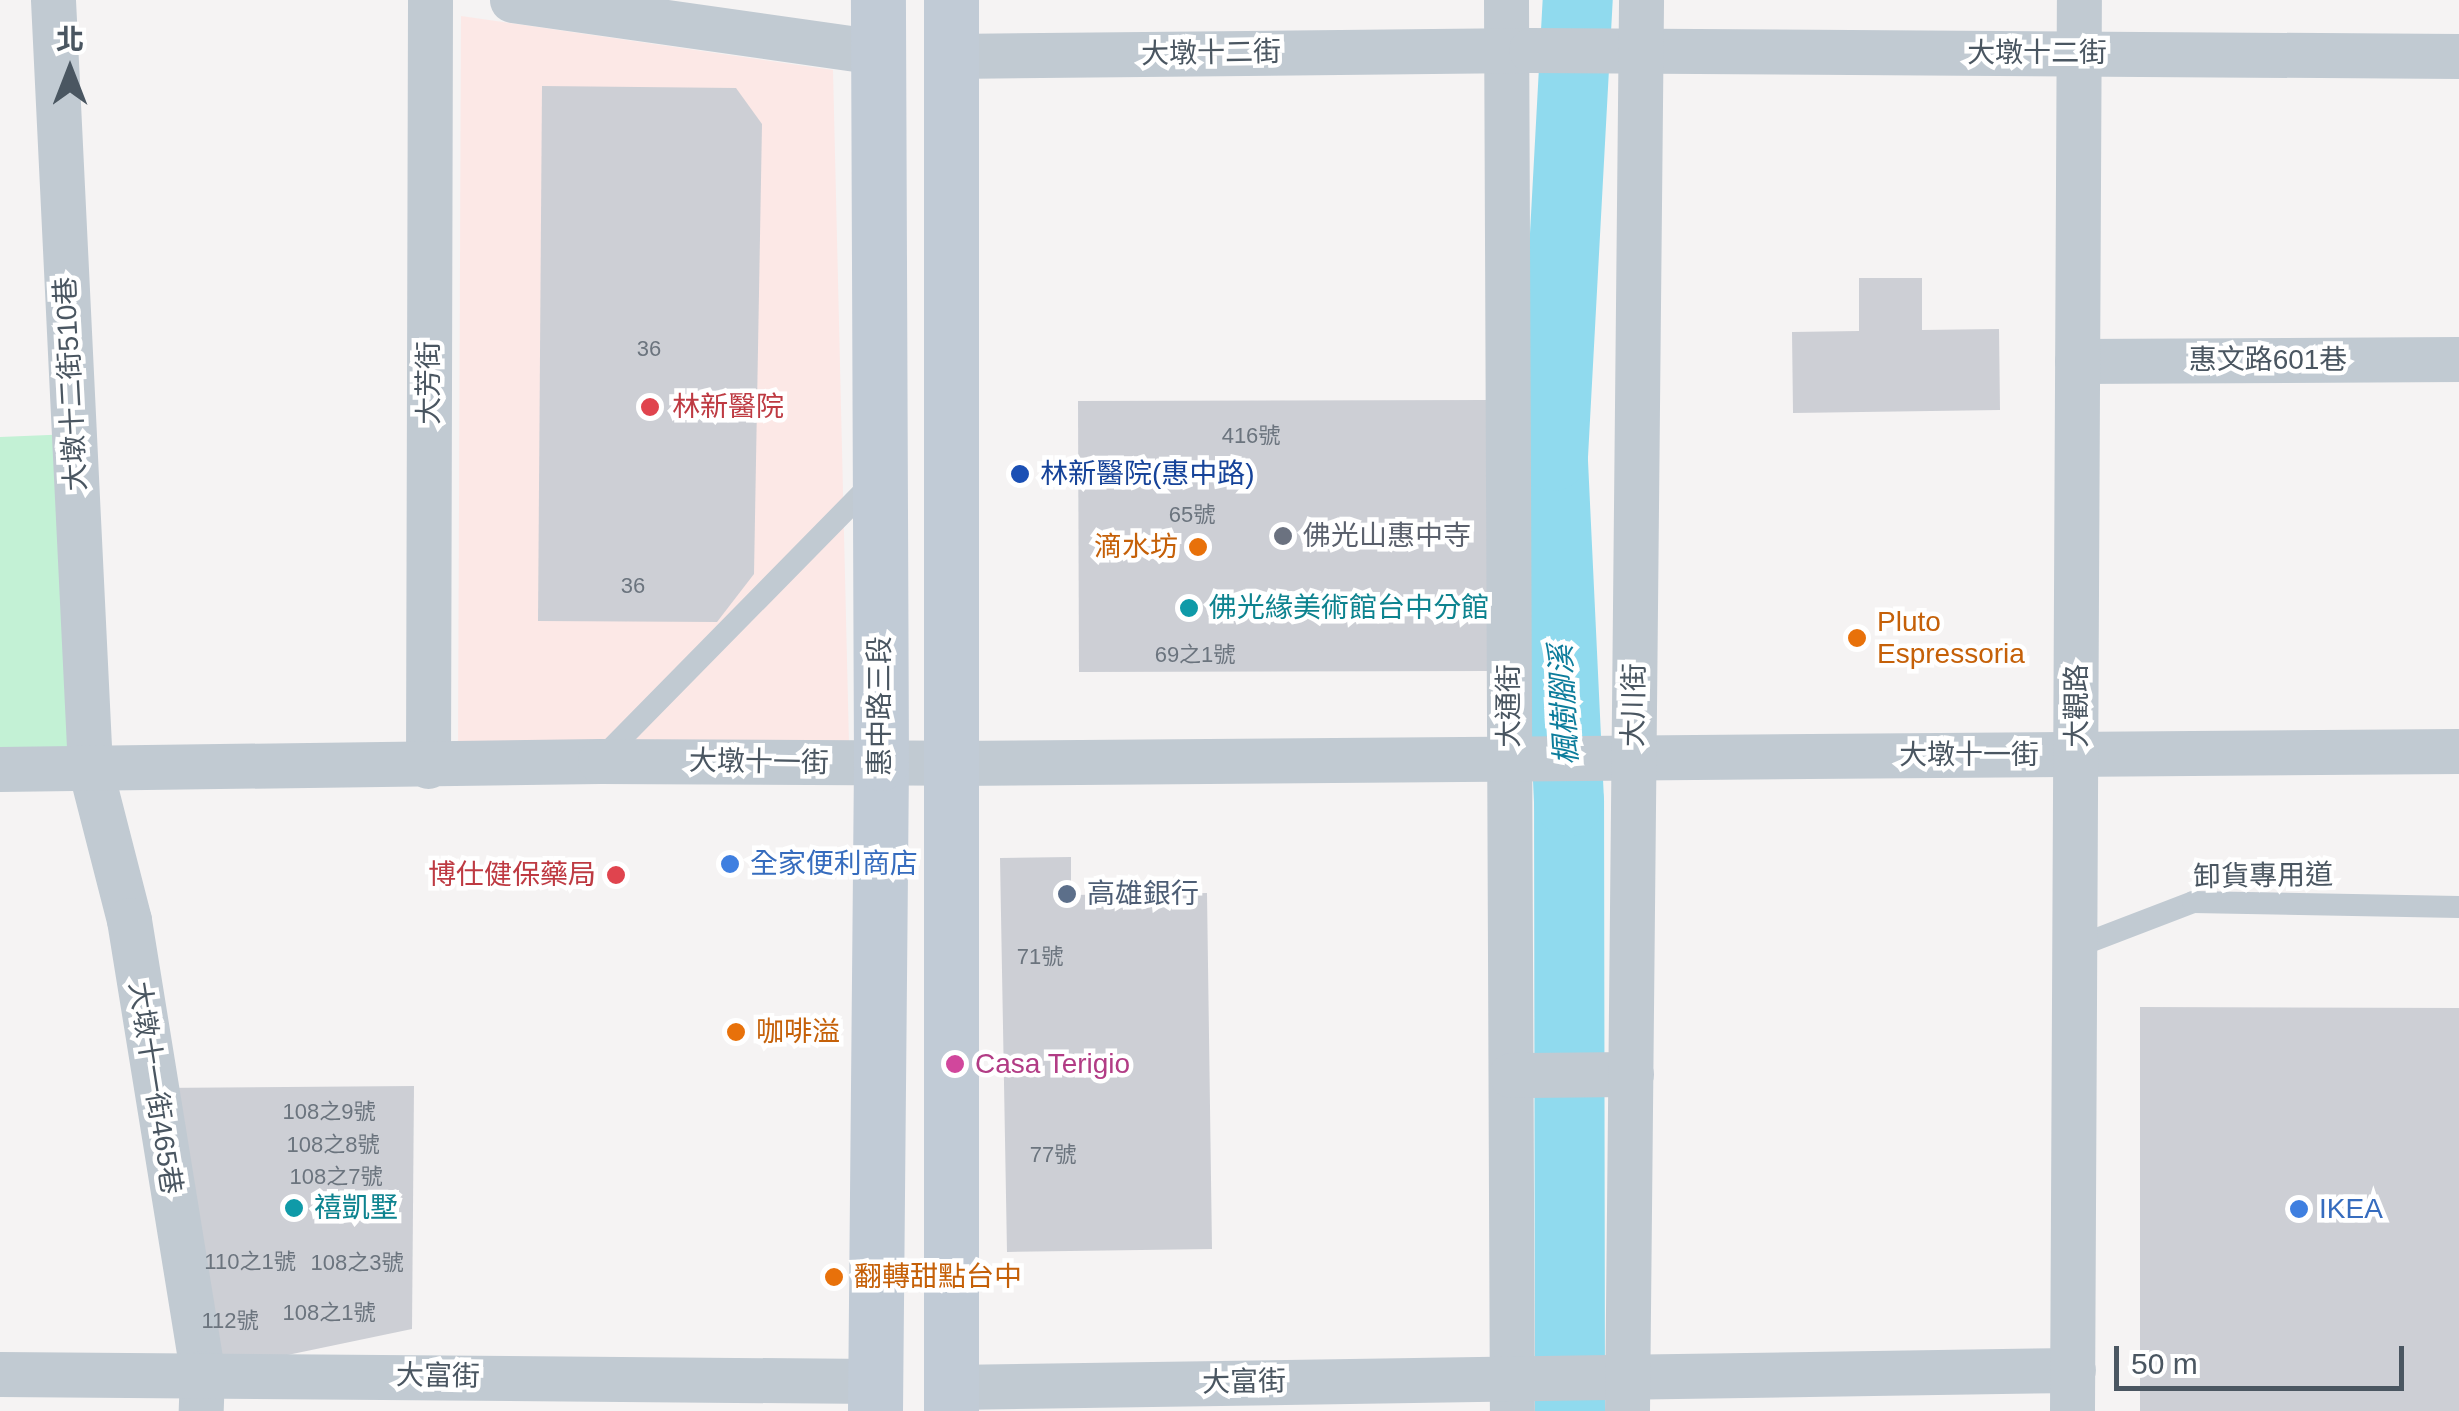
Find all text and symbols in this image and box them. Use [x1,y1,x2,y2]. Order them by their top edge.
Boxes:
north arrow [20,20,120,120]
text: 北 [56,24,84,55]
street label: 大墩十二街 [1141,35,1281,71]
street label: 大墩十二街 [1967,36,2107,70]
street label: 大墩十二街510巷 [49,276,93,492]
house number: 36 [637,336,661,362]
street label: 大芳街 [412,341,446,425]
street label: 惠文路601巷 [2189,343,2347,377]
place label: 林新醫院 [672,390,784,424]
marker: 林新醫院 [637,394,663,420]
house number: 416號 [1222,423,1280,449]
place label: 林新醫院(惠中路) [1040,457,1255,491]
marker: 林新醫院(惠中路) [1009,463,1031,485]
house number: 65號 [1169,502,1215,528]
place label: 佛光山惠中寺 [1303,519,1471,553]
marker: 佛光山惠中寺 [1272,525,1294,547]
place label: 滴水坊 [1094,530,1178,564]
marker: 滴水坊 [1187,536,1209,558]
house number: 36 [621,573,645,599]
place label: 佛光緣美術館台中分館 [1209,591,1489,625]
marker: 佛光緣美術館台中分館 [1178,597,1200,619]
place label: Pluto Espressoria [1877,605,2025,671]
marker: Pluto Espressoria [1846,627,1868,649]
street label: 惠中路三段 [863,636,897,776]
house number: 69之1號 [1155,642,1235,668]
water label: 楓樹腳溪 [1543,644,1585,766]
street label: 大川街 [1616,663,1652,747]
street label: 大通街 [1492,664,1526,748]
street label: 大觀路 [2060,664,2094,748]
street label: 大墩十一街 [1899,738,2039,772]
street label: 大墩十一街 [689,744,829,780]
place label: 全家便利商店 [750,847,918,881]
marker: 全家便利商店 [719,853,741,875]
place label: 博仕健保藥局 [428,858,596,892]
street label: 卸貨專用道 [2193,858,2333,894]
marker: 博仕健保藥局 [605,864,627,886]
place label: 高雄銀行 [1087,877,1199,911]
marker: 高雄銀行 [1056,883,1078,905]
house number: 71號 [1017,944,1063,970]
street label: 大墩十一街465巷 [122,979,188,1197]
place label: 咖啡溢 [756,1015,840,1049]
marker: 咖啡溢 [725,1021,747,1043]
place label: Casa Terigio [975,1047,1131,1081]
marker: Casa Terigio [944,1053,966,1075]
house number: 108之9號 [283,1099,375,1125]
house number: 108之8號 [287,1132,379,1158]
house number: 77號 [1030,1142,1076,1168]
house number: 108之7號 [290,1164,382,1190]
place label: 禧凱墅 [314,1191,398,1225]
place label: IKEA [2319,1192,2383,1226]
marker: 禧凱墅 [283,1197,305,1219]
marker: IKEA [2288,1198,2310,1220]
house number: 110之1號 [204,1249,296,1275]
house number: 108之3號 [311,1250,403,1276]
place label: 翻轉甜點台中 [854,1260,1022,1294]
marker: 翻轉甜點台中 [823,1266,845,1288]
house number: 108之1號 [283,1300,375,1326]
house number: 112號 [201,1308,259,1334]
scale bar [2119,1326,2409,1388]
text: 50 m [2131,1347,2198,1380]
street label: 大富街 [396,1358,480,1394]
street label: 大富街 [1202,1364,1286,1400]

